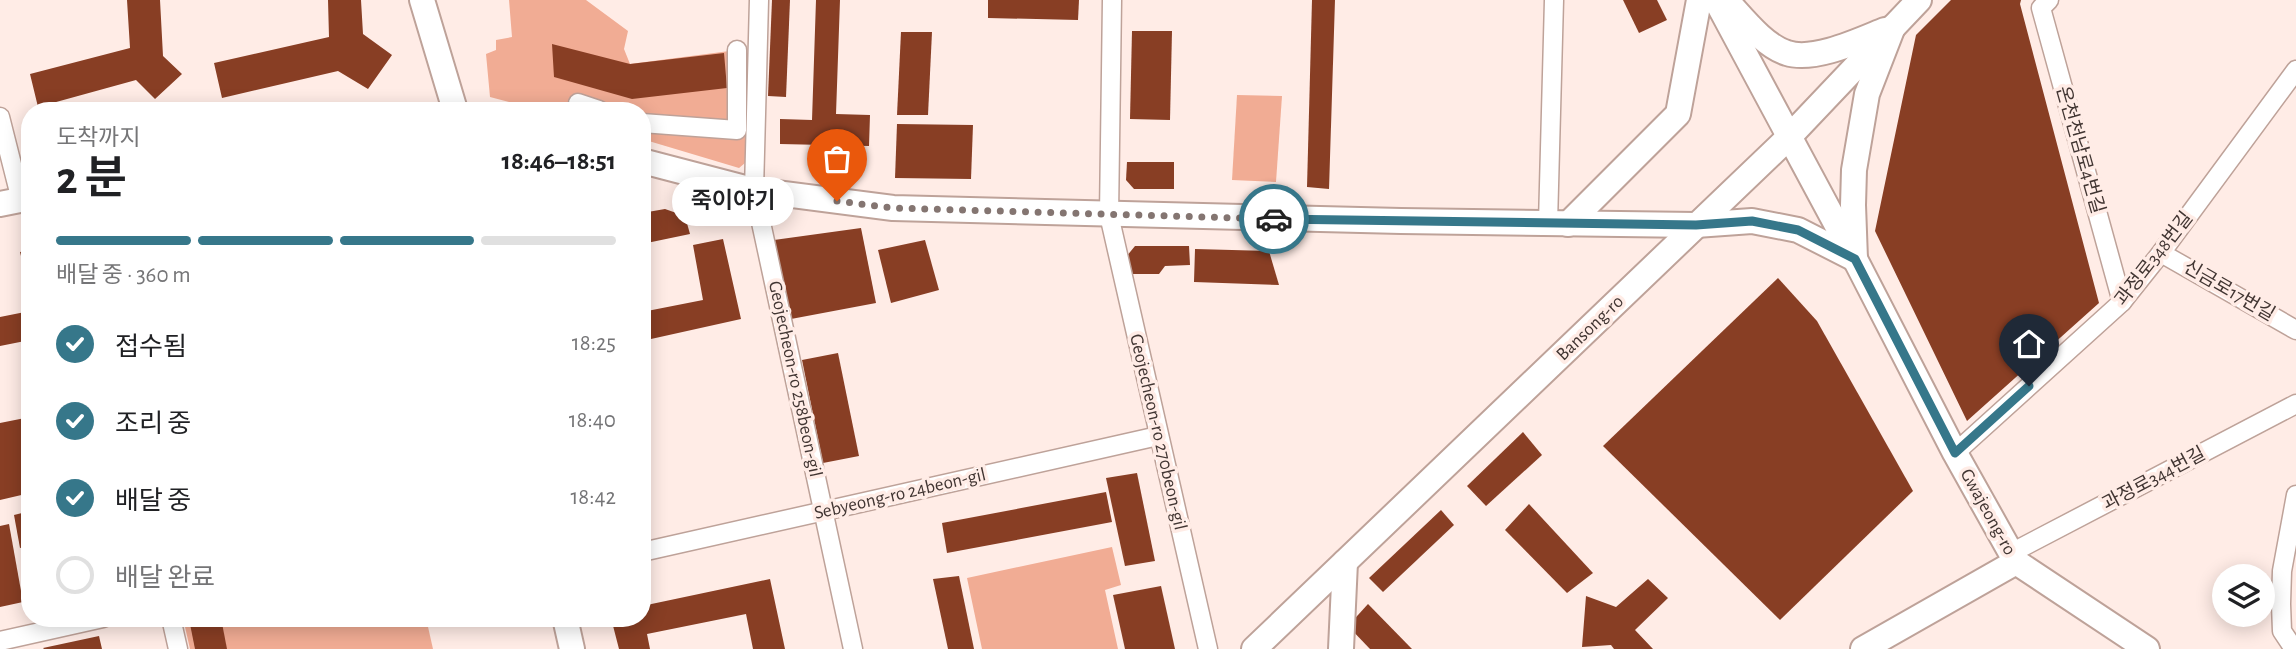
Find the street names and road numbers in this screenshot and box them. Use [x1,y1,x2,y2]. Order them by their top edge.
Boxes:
street label: 온천천남로4번길 [2053,84,2108,216]
street label: 과정로348번길 [2111,208,2196,310]
street label: 신금로17번길 [2180,256,2278,325]
street label: Geojecheon-ro 258beon-gil [765,279,825,479]
street label: Bansong-ro [1553,292,1627,364]
street label: Geojecheon-ro 270beon-gil [1126,332,1190,532]
street label: 과정로344번길 [2099,443,2209,514]
street label: Sebyeong-ro 24beon-gil [812,465,988,523]
street label: Gwajeong-ro [1957,466,2019,558]

